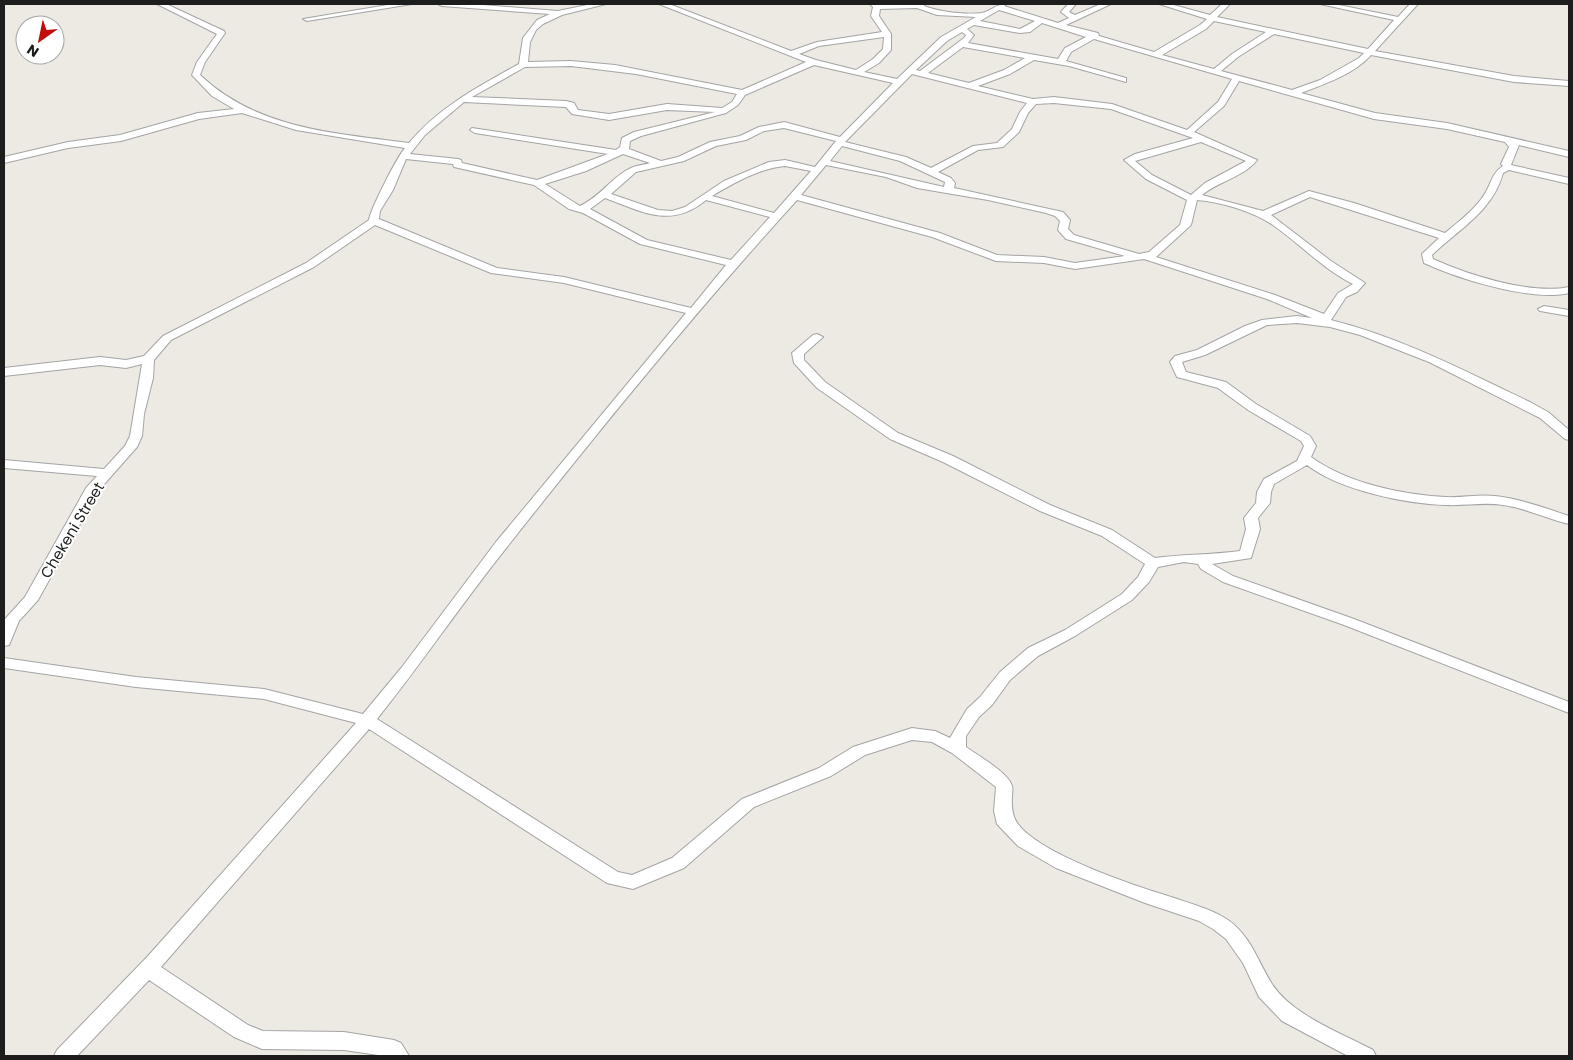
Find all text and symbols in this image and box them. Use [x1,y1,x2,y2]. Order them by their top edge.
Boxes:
north arrow [15,15,65,65]
text: N [23,40,43,62]
street label: Chekeni Street [35,478,109,582]

